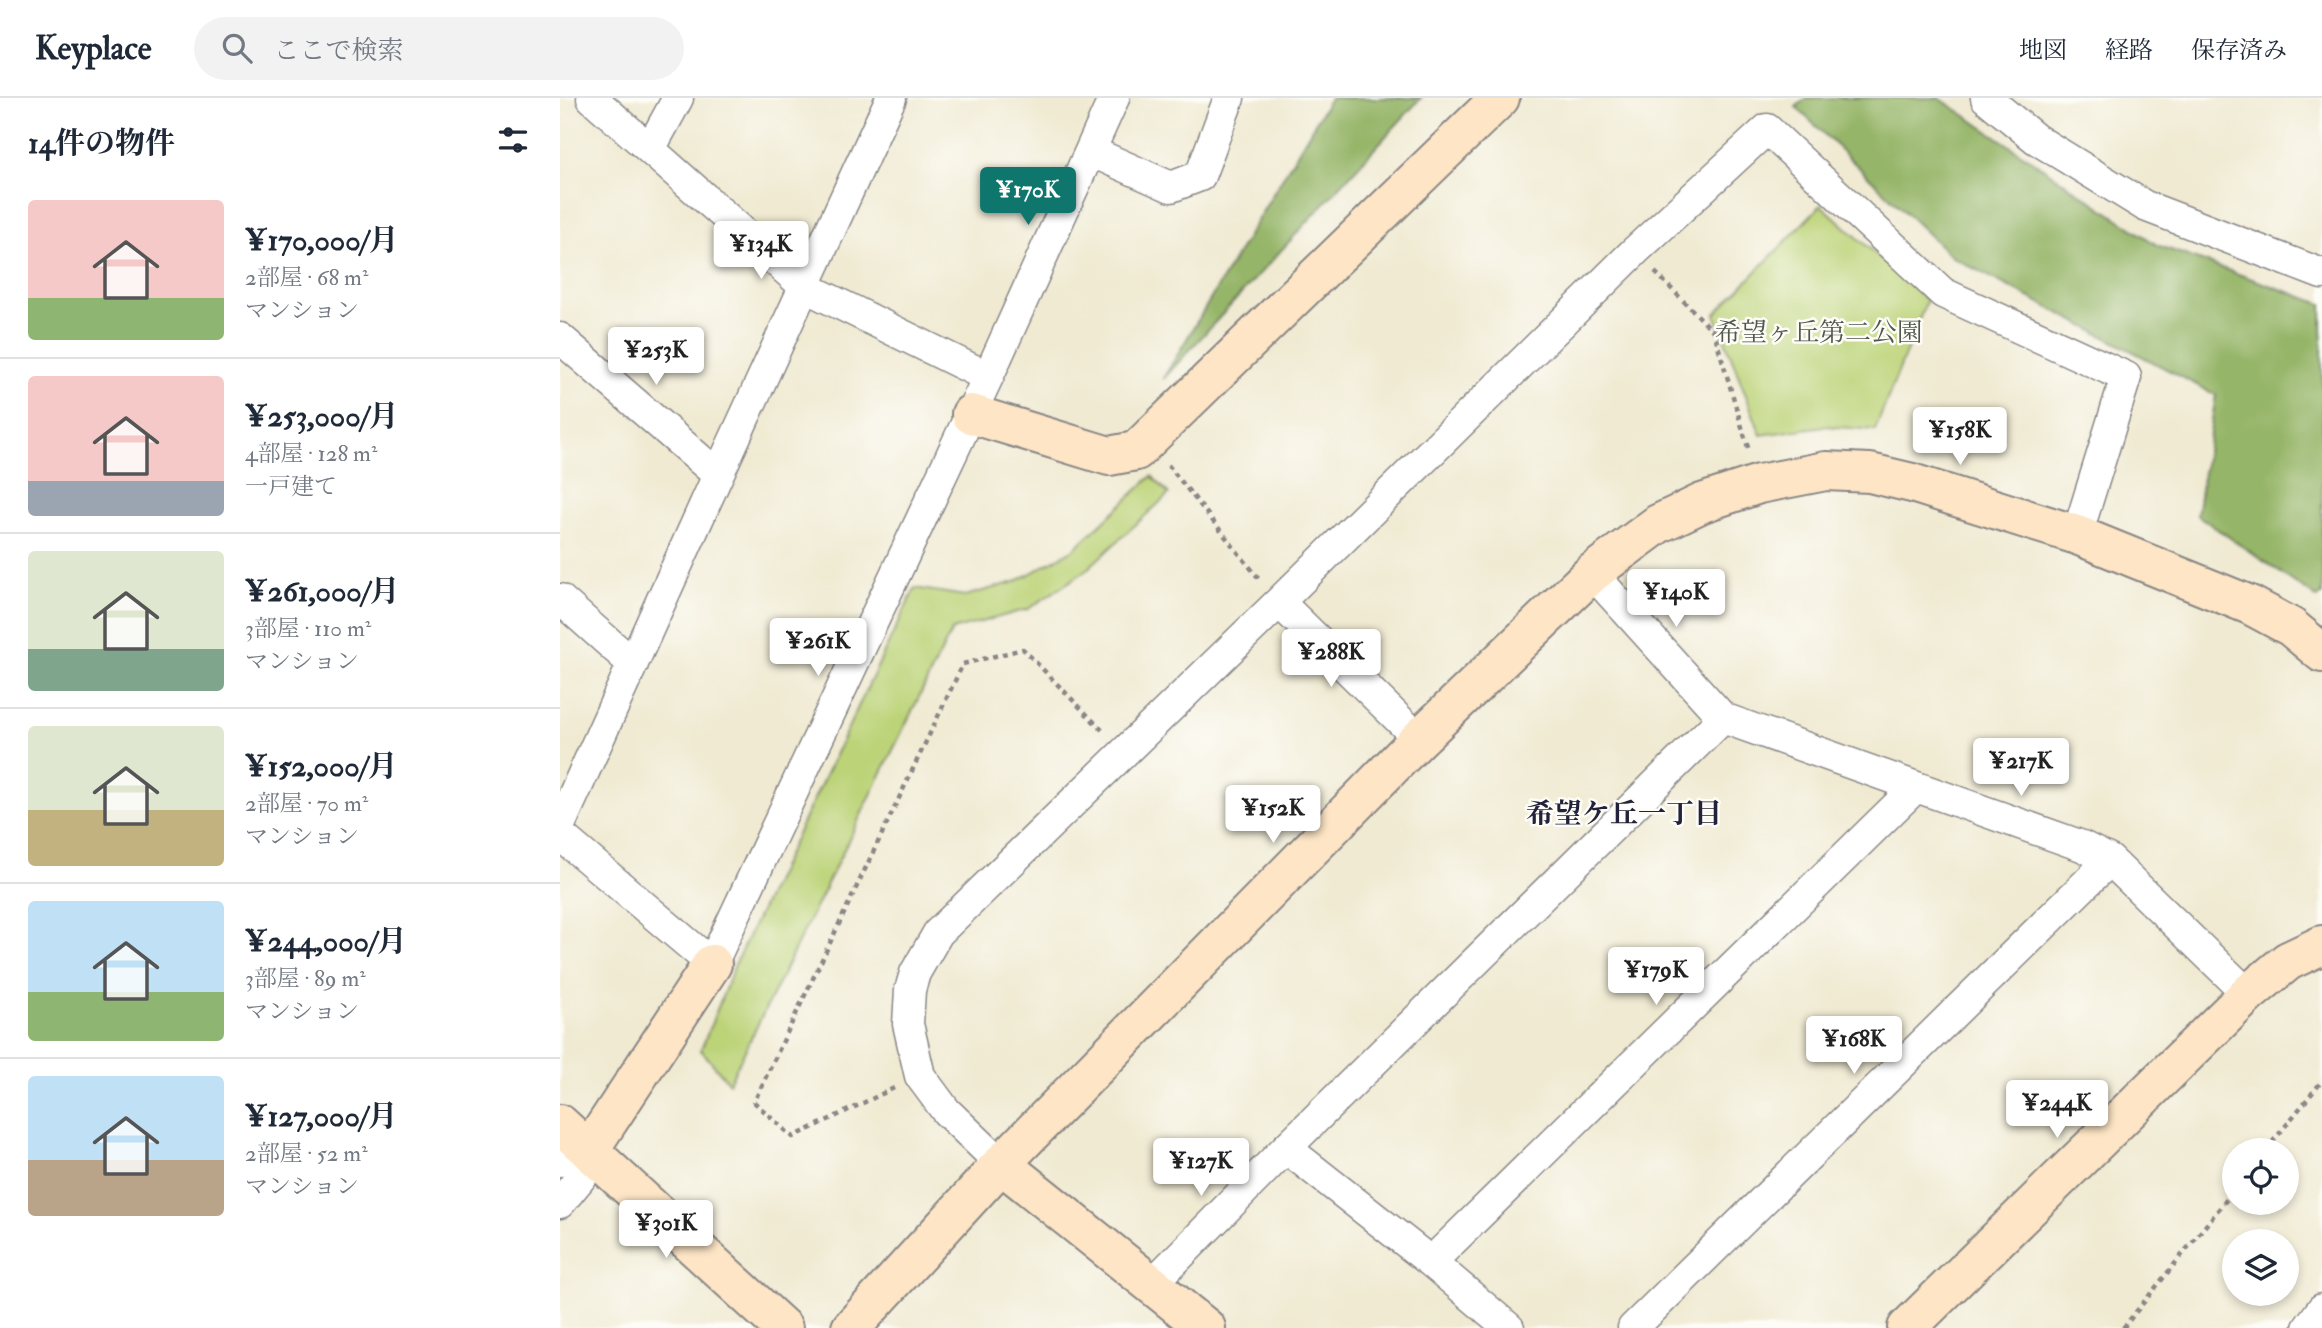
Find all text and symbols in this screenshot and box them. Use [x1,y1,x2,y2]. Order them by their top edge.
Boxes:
search box [194,17,684,80]
text: Keyplace [35,28,152,69]
icon: search [218,29,256,67]
text: ここで検索 [274,35,404,67]
text: 地図 [2019,35,2067,66]
text: 経路 [2105,35,2153,66]
text: 保存済み [2191,35,2287,66]
icon: filters [494,121,532,159]
text: 14件の物件 [28,125,175,162]
pin: ¥170K [979,167,1077,227]
text: ¥170K [996,175,1060,204]
text: ¥170,000/月 [245,222,398,259]
pin: ¥134K [712,222,810,281]
icon: home [84,228,168,312]
text: ¥134K [730,229,792,258]
text: 2部屋 · 68 m² [245,263,368,292]
text: マンション [245,296,359,325]
park label: 希望ヶ丘第二公園 [1715,317,1923,349]
pin: ¥253K [607,328,705,387]
text: ¥253K [624,335,688,364]
text: ¥253,000/月 [245,398,398,435]
icon: home [84,404,168,488]
pin: ¥158K [1911,408,2009,467]
text: ¥158K [1929,415,1991,444]
text: 4部屋 · 128 m² [245,439,377,468]
text: 一戸建て [245,472,337,501]
pin: ¥140K [1627,570,1725,629]
text: ¥261,000/月 [245,573,400,610]
text: ¥140K [1643,577,1709,606]
icon: home [84,579,168,663]
text: 3部屋 · 110 m² [245,614,371,643]
pin: ¥261K [769,618,867,678]
text: ¥261K [786,626,850,655]
pin: ¥288K [1282,630,1380,689]
text: ¥288K [1298,637,1364,666]
text: マンション [245,647,359,676]
pin: ¥217K [1972,738,2070,798]
text: ¥217K [1989,746,2053,775]
text: ¥152,000/月 [245,748,398,785]
icon: home [84,754,168,838]
pin: ¥152K [1224,786,1322,845]
text: 2部屋 · 70 m² [245,789,368,818]
text: ¥152K [1241,793,1305,822]
district label: 希望ケ丘一丁目 [1526,797,1722,832]
text: マンション [245,822,359,851]
text: ¥244,000/月 [245,923,407,960]
icon: home [84,929,168,1013]
pin: ¥179K [1607,948,1705,1007]
text: ¥179K [1624,955,1688,984]
text: 3部屋 · 89 m² [245,964,366,993]
text: マンション [245,997,359,1026]
pin: ¥168K [1805,1016,1903,1076]
text: ¥168K [1822,1024,1886,1053]
pin: ¥244K [2008,1080,2106,1140]
text: ¥244K [2022,1088,2092,1117]
text: ¥127,000/月 [245,1098,398,1135]
icon: home [84,1104,168,1188]
pin: ¥127K [1152,1138,1250,1198]
map controls [2222,1138,2299,1306]
button: locate [2222,1138,2299,1215]
text: 2部屋 · 52 m² [245,1139,368,1168]
text: ¥127K [1169,1146,1233,1175]
text: マンション [245,1172,359,1201]
pin: ¥301K [617,1200,715,1260]
text: ¥301K [635,1208,697,1237]
button: layers [2222,1229,2299,1306]

